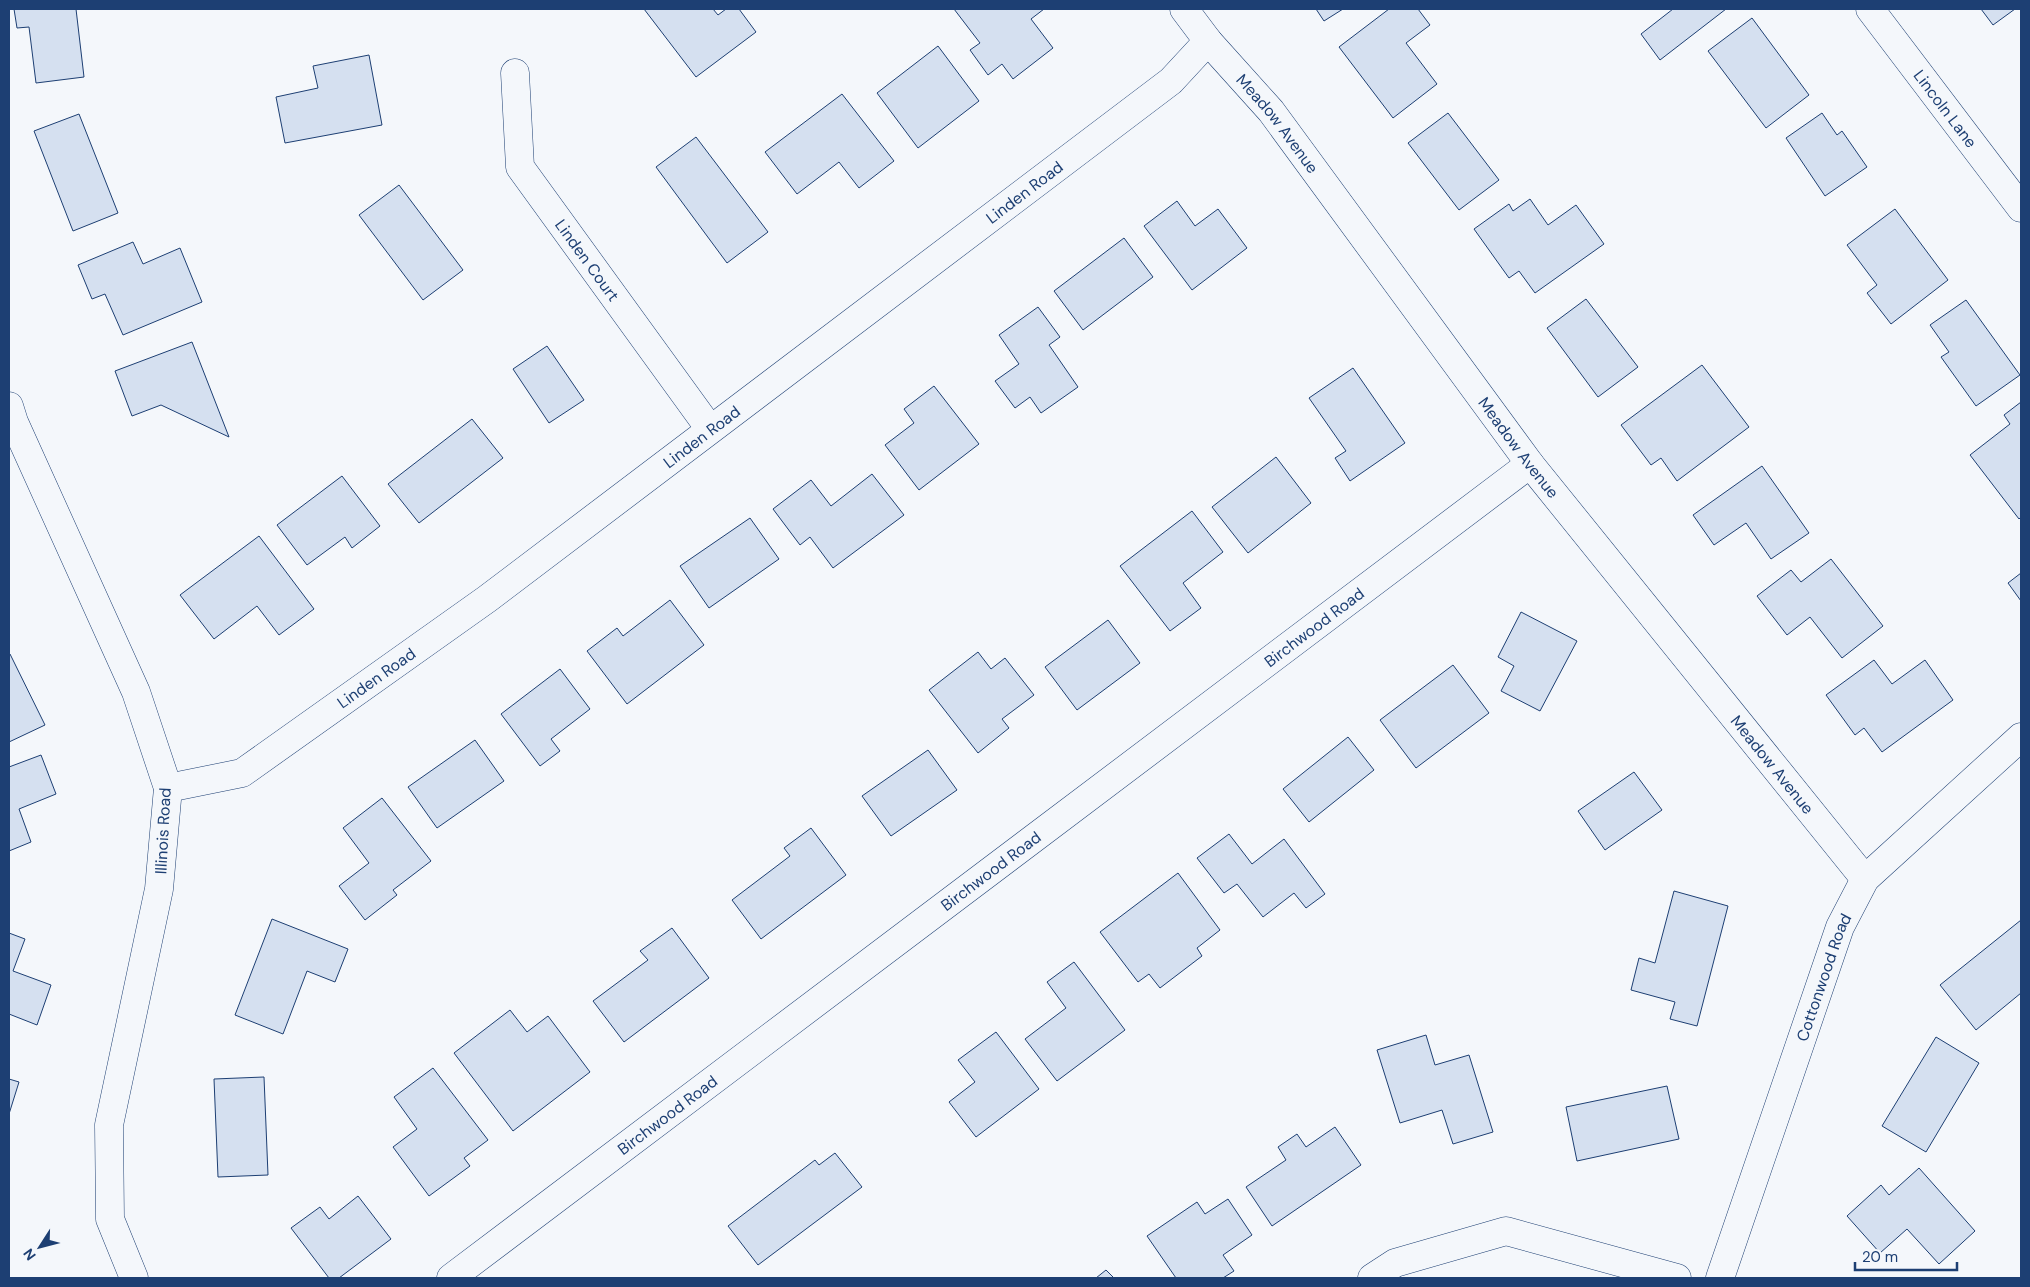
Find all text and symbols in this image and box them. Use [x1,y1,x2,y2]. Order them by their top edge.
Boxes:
street label: Lincoln Lane [1909,65,1982,152]
street label: Meadow Avenue [1232,69,1324,177]
street label: Linden Road [982,156,1067,228]
street label: Linden Court [551,215,624,305]
street label: Meadow Avenue [1474,393,1564,502]
street label: Linden Road [659,401,744,473]
street label: Birchwood Road [1260,582,1368,671]
street label: Linden Road [333,643,419,713]
street label: Meadow Avenue [1726,711,1819,818]
street label: Illinois Road [150,787,176,875]
street label: Birchwood Road [936,826,1045,915]
street label: Cottonwood Road [1791,910,1856,1044]
street label: Birchwood Road [613,1070,722,1159]
north arrow [15,1222,65,1272]
scale bar [1855,1240,1958,1272]
text: N [19,1245,40,1264]
text: 20 m [1862,1247,1898,1267]

